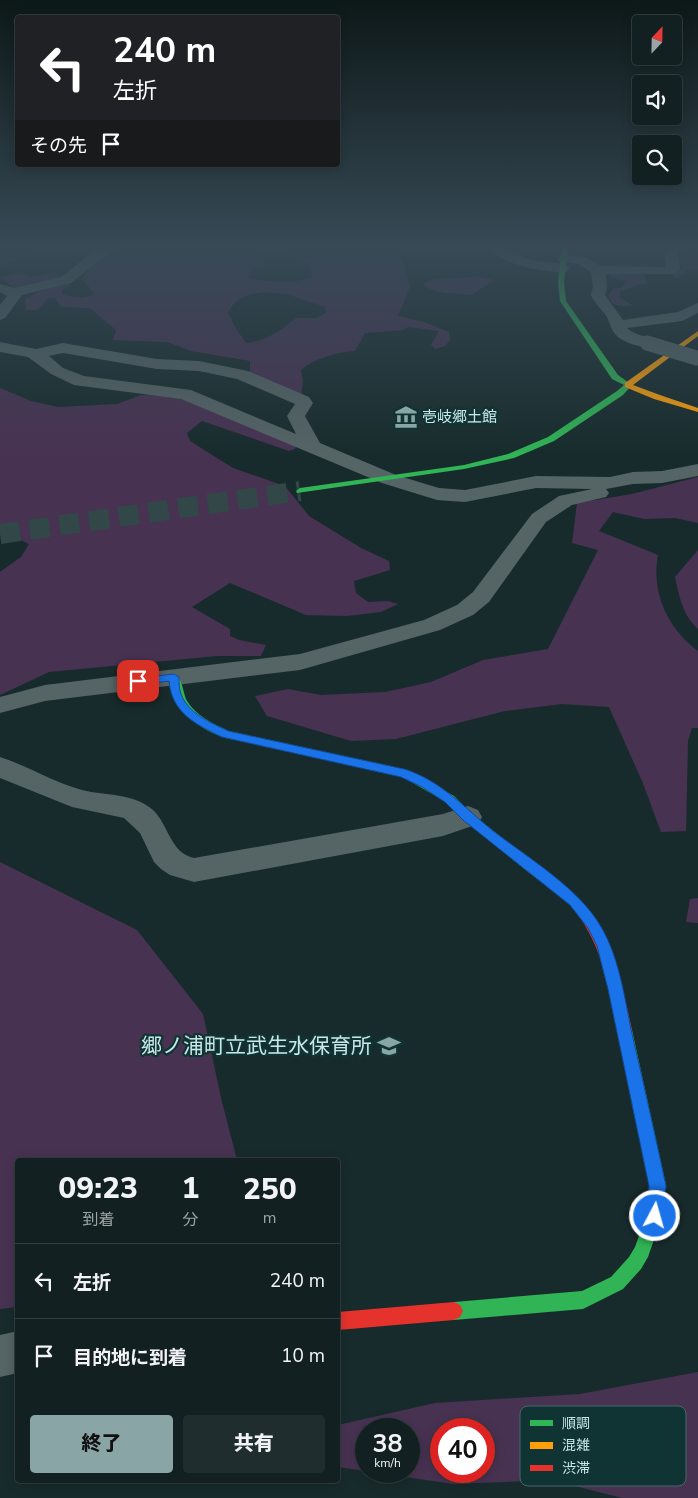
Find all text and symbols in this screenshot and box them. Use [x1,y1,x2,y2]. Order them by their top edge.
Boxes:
north arrow [632,15,682,65]
map controls [632,15,682,185]
text: 240 m [113,27,216,74]
icon: left [30,35,95,100]
button: sound [632,75,682,125]
text: 左折 [113,76,157,106]
icon: arrive [97,130,125,158]
text: その先 [30,133,87,159]
button: search [632,135,682,185]
museum icon: 壱岐郷土館 [393,404,419,430]
place label: 壱岐郷土館 [422,407,497,427]
pin [117,660,159,702]
icon: arrive [124,667,152,695]
place label: 郷ノ浦町立武生水保育所 [141,1032,372,1060]
school or university icon: 郷ノ浦町立武生水保育所 [376,1033,402,1059]
text: 09:23 [58,1168,138,1209]
text: 1 [181,1168,199,1209]
text: 250 [243,1169,297,1210]
position arrow [628,1189,680,1241]
text: m [263,1207,277,1229]
text: 到着 [82,1209,114,1231]
text: 分 [182,1209,198,1231]
icon: left [30,1267,58,1295]
text: 240 m [270,1268,325,1294]
text: 左折 [73,1270,111,1296]
icon: arrive [30,1342,58,1370]
text: 10 m [281,1343,325,1369]
text: 目的地に到着 [73,1345,187,1371]
legend [520,1406,686,1486]
text: 順調 [562,1414,590,1433]
button: 終了 [30,1415,173,1473]
button: 共有 [183,1415,325,1473]
speed limit sign: 40 [430,1418,495,1483]
text: 38 [372,1427,403,1461]
text: 混雑 [562,1436,590,1455]
text: km/h [374,1455,401,1471]
text: 渋滞 [562,1459,590,1478]

